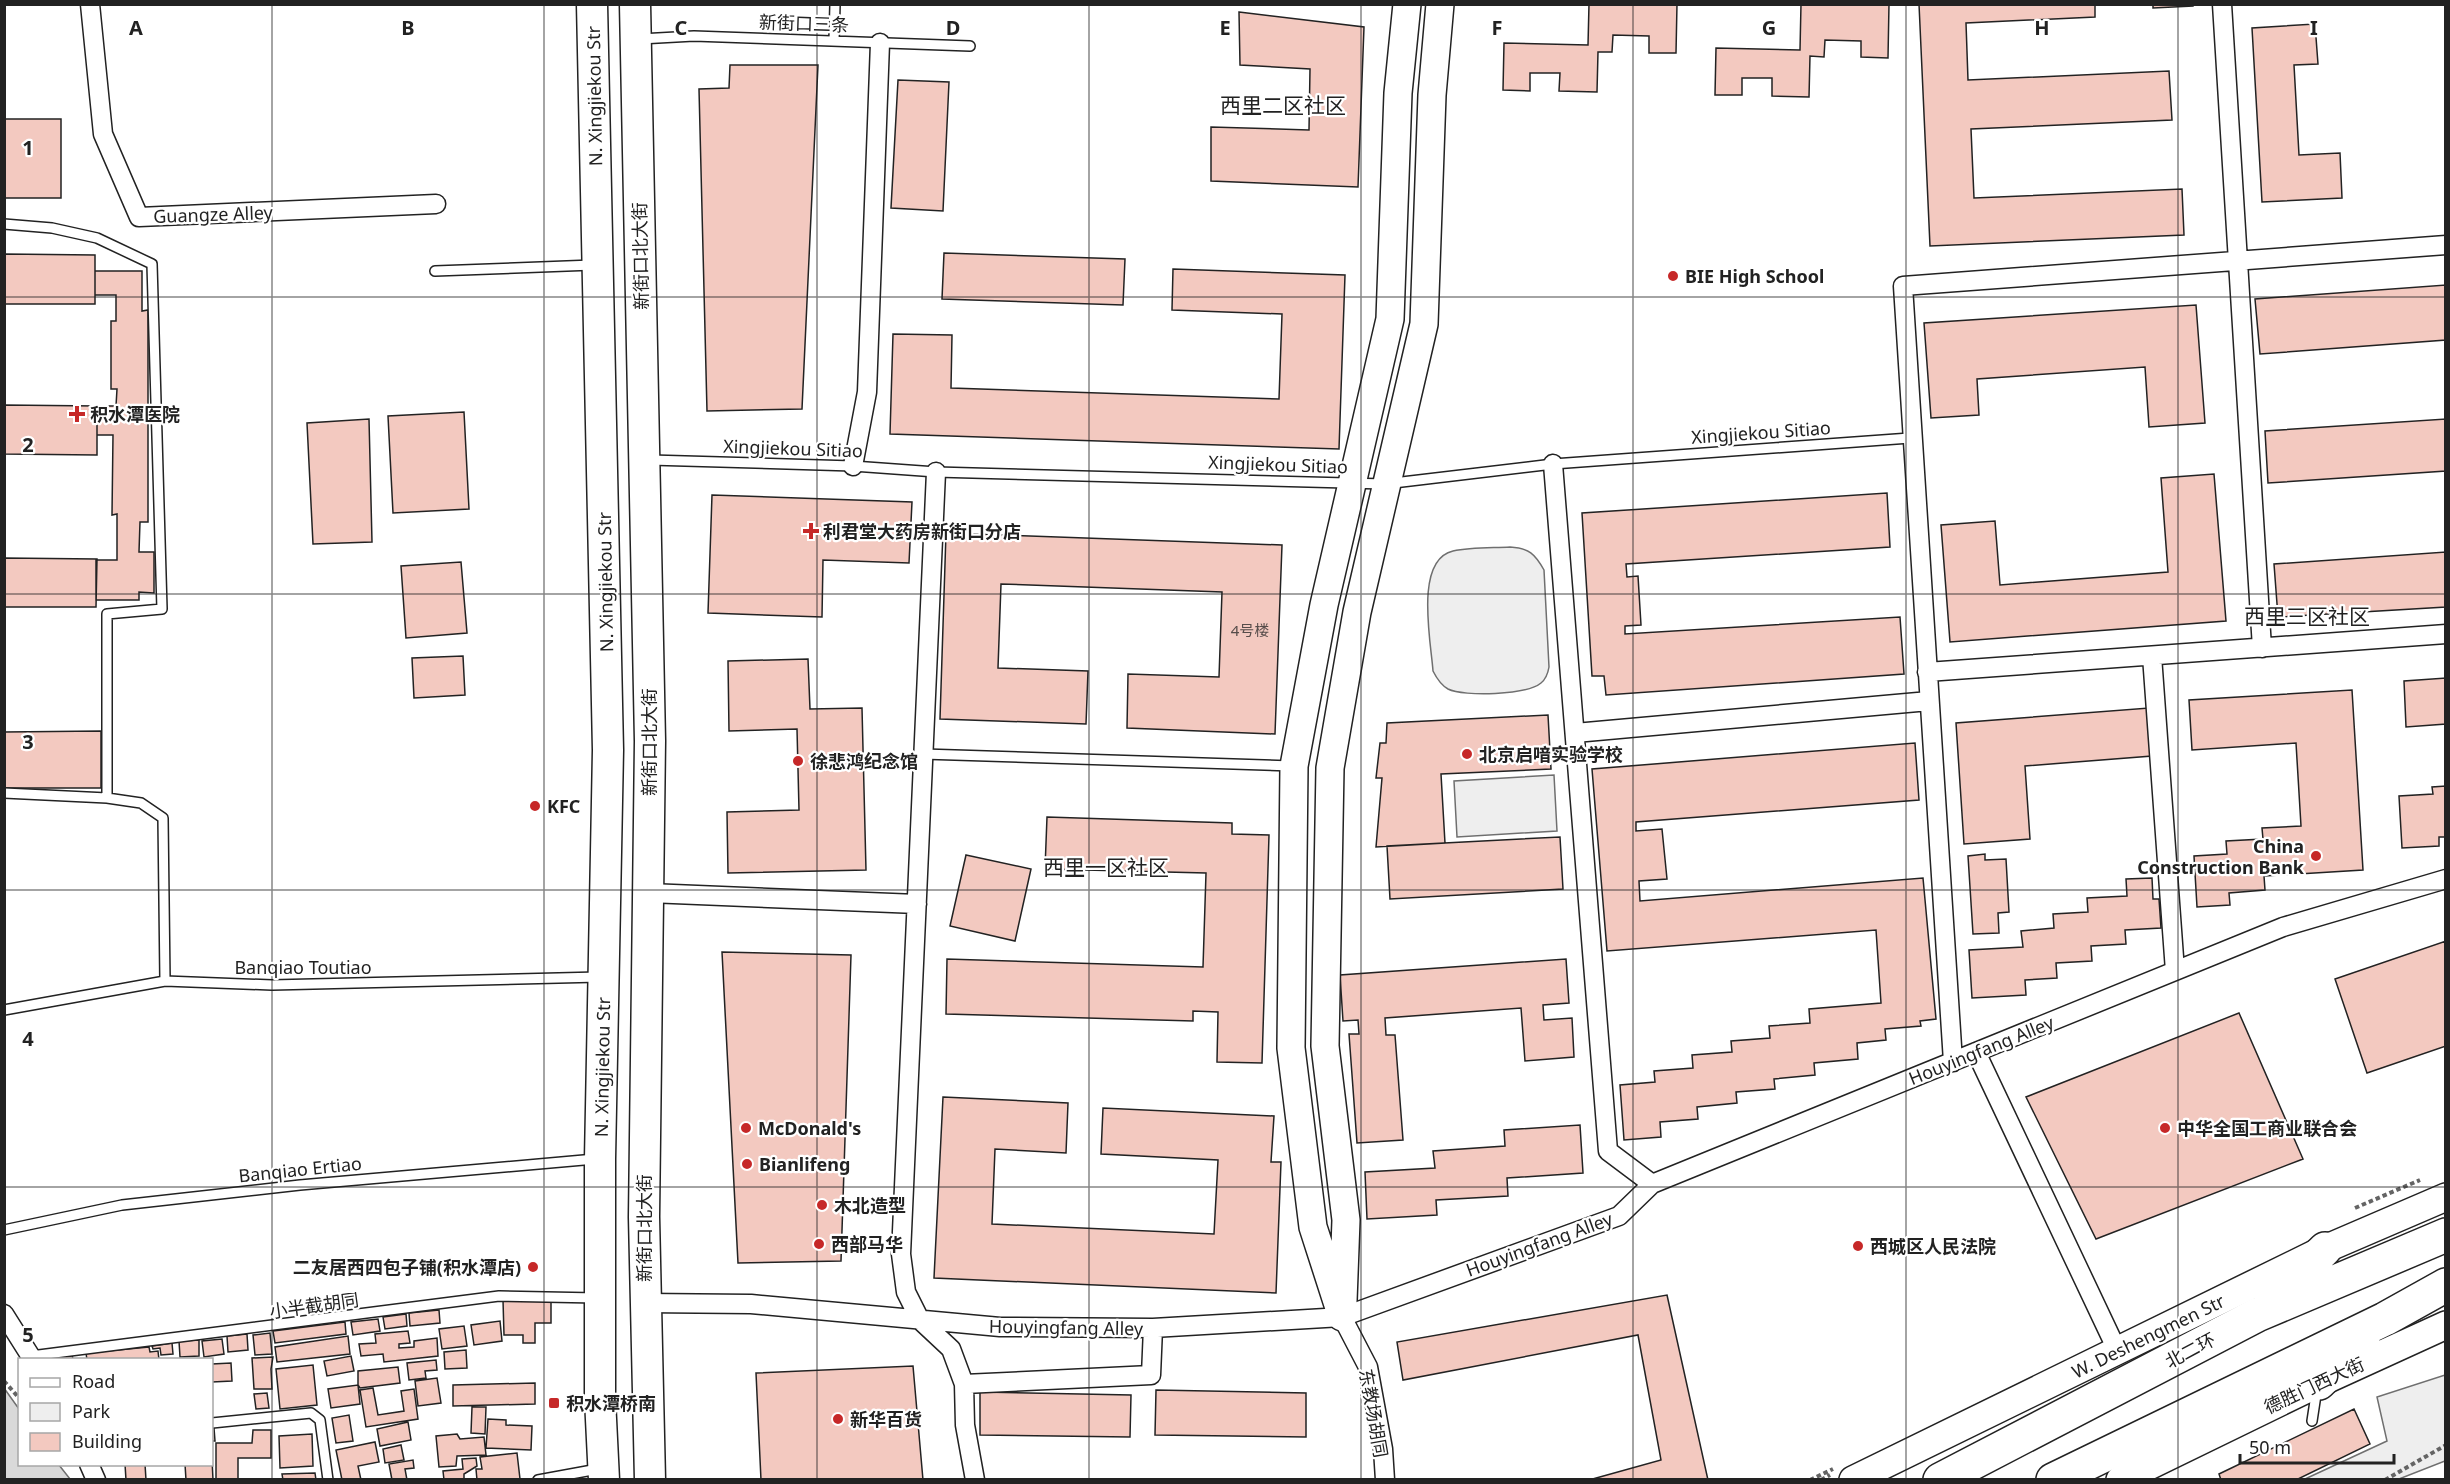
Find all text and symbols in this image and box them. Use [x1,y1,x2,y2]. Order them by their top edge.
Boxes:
street label: 新街口三条 [759,9,849,37]
text: A [129,14,143,41]
text: B [401,14,415,41]
text: C [675,14,688,41]
text: D [946,14,960,41]
text: E [1219,14,1231,41]
text: F [1492,14,1502,41]
text: G [1762,14,1776,41]
text: H [2034,14,2050,41]
text: I [2310,14,2318,41]
street label: N. Xingjiekou Str [581,25,607,166]
district label: 西里二区社区 [1220,91,1346,119]
text: 1 [22,134,34,161]
street label: Guangze Alley [153,200,274,228]
street label: 新街口北大街 [627,202,653,310]
place label: BIE High School [1685,264,1824,288]
marker: BIE High School [1666,269,1680,283]
place label: 积水潭医院 [90,402,180,426]
marker: 积水潭医院 [68,405,86,423]
street label: Xingjiekou Sitiao [1690,415,1832,449]
text: 2 [22,431,34,458]
street label: Xingjiekou Sitiao [723,434,863,462]
street label: Xingjiekou Sitiao [1208,450,1348,478]
street label: N. Xingjiekou Str [592,511,618,652]
place label: 利君堂大药房新街口分店 [823,519,1021,543]
marker: 利君堂大药房新街口分店 [804,524,818,538]
district label: 西里三区社区 [2244,602,2370,630]
house number: 4号楼 [1231,620,1269,640]
street label: 新街口北大街 [637,688,661,796]
text: 3 [22,728,34,755]
place label: 北京启喑实验学校 [1479,742,1623,766]
marker: 北京启喑实验学校 [1460,747,1474,761]
place label: 徐悲鸿纪念馆 [810,749,918,773]
marker: 徐悲鸿纪念馆 [791,754,805,768]
place label: KFC [547,794,580,818]
marker: KFC [528,799,542,813]
place label: China Construction Bank [2137,834,2305,879]
marker: China Construction Bank [2309,849,2323,863]
district label: 西里一区社区 [1043,853,1169,881]
street label: Banqiao Toutiao [234,955,372,979]
street label: N. Xingjiekou Str [589,996,615,1137]
street label: Houyingfang Alley [1905,1010,2058,1090]
text: 4 [22,1025,34,1052]
place label: McDonald's [758,1116,861,1140]
place label: 中华全国工商业联合会 [2177,1116,2357,1140]
marker: McDonald's [739,1121,753,1135]
marker: 中华全国工商业联合会 [2158,1121,2172,1135]
street label: Banqiao Ertiao [237,1151,363,1187]
place label: Bianlifeng [759,1152,850,1176]
marker: Bianlifeng [740,1157,754,1171]
street label: 新街口北大街 [632,1174,656,1282]
place label: 木北造型 [834,1193,906,1217]
marker: 木北造型 [815,1198,829,1212]
street label: Houyingfang Alley [1462,1206,1616,1282]
place label: 西部马华 [831,1232,903,1256]
place label: 西城区人民法院 [1870,1234,1996,1258]
marker: 西部马华 [812,1237,826,1251]
marker: 西城区人民法院 [1851,1239,1865,1253]
place label: 二友居西四包子铺(积水潭店) [293,1255,521,1279]
marker: 二友居西四包子铺(积水潭店) [526,1260,540,1274]
street label: 小半截胡同 [268,1287,360,1323]
street label: W. Deshengmen Str [2068,1288,2229,1383]
street label: Houyingfang Alley [989,1314,1144,1340]
text: 5 [22,1321,34,1348]
street label: 北二环 [2161,1327,2219,1373]
street label: 德胜门西大街 [2260,1351,2368,1419]
legend [18,1358,213,1466]
street label: 东教场胡同 [1354,1367,1394,1459]
text: Road [72,1369,115,1393]
place label: 积水潭桥南 [566,1391,656,1415]
marker: 积水潭桥南 [547,1396,561,1410]
text: Park [72,1399,110,1423]
place label: 新华百货 [850,1407,922,1431]
marker: 新华百货 [831,1412,845,1426]
scale bar [2240,1427,2394,1465]
text: Building [72,1429,142,1453]
text: 50 m [2249,1435,2291,1459]

